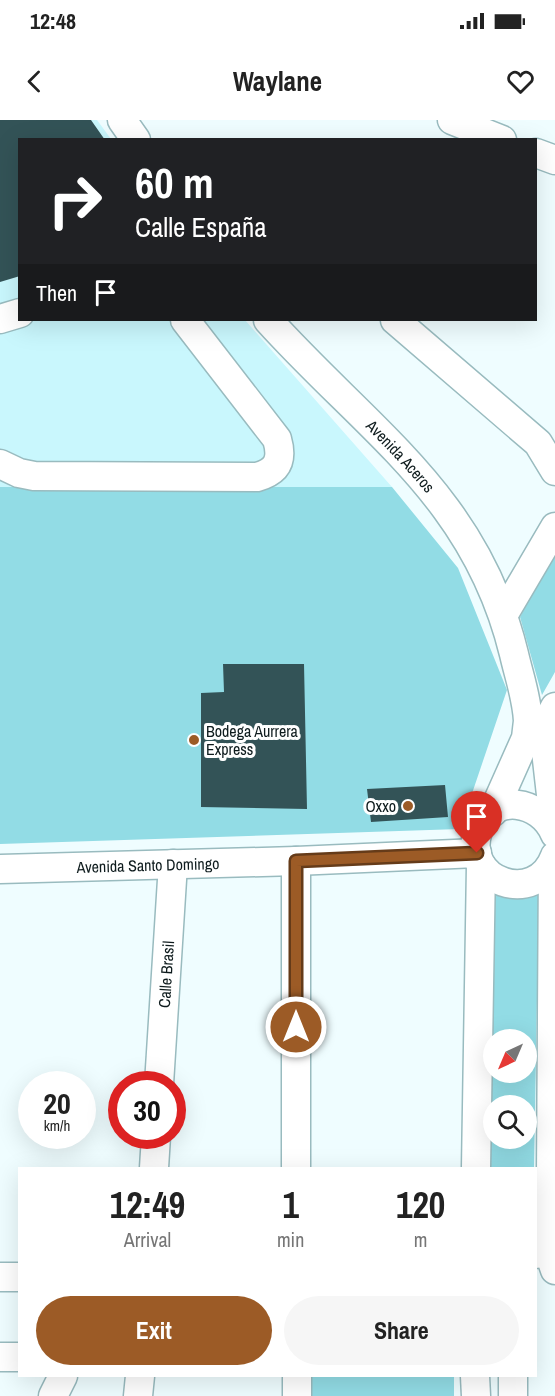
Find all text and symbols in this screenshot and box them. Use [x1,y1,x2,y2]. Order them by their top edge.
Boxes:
text: 12:48 [30,6,76,36]
text: Waylane [233,63,322,99]
icon: back [18,65,51,98]
icon: heart [504,65,537,98]
text: 60 m [135,155,214,211]
icon: right [36,162,114,240]
text: Calle España [135,209,267,245]
icon: arrive [89,276,122,309]
text: Then [36,278,77,308]
street label: Avenida Aceros [361,414,440,497]
place label: Bodega Aurrera Express [206,720,299,760]
marker: Bodega Aurrera Express [187,733,201,747]
pin [451,791,502,853]
place label: Oxxo [365,795,396,817]
marker: Oxxo [401,799,415,813]
icon: arrive [460,800,493,833]
street label: Avenida Santo Domingo [75,852,220,878]
street label: Calle Brasil [153,940,179,1008]
position arrow [264,995,328,1059]
north arrow [483,1029,537,1083]
map controls [483,1029,537,1149]
speed limit sign: 30 [108,1071,186,1149]
text: 20 [43,1083,71,1123]
button: search [483,1095,537,1149]
text: km/h [44,1115,70,1136]
text: 12:49 [110,1181,185,1229]
text: 1 [282,1181,299,1229]
text: 120 [396,1181,445,1229]
text: Arrival [124,1226,171,1253]
text: min [277,1226,304,1253]
text: m [414,1226,427,1253]
button: Exit [36,1296,272,1365]
button: Share [284,1296,519,1365]

